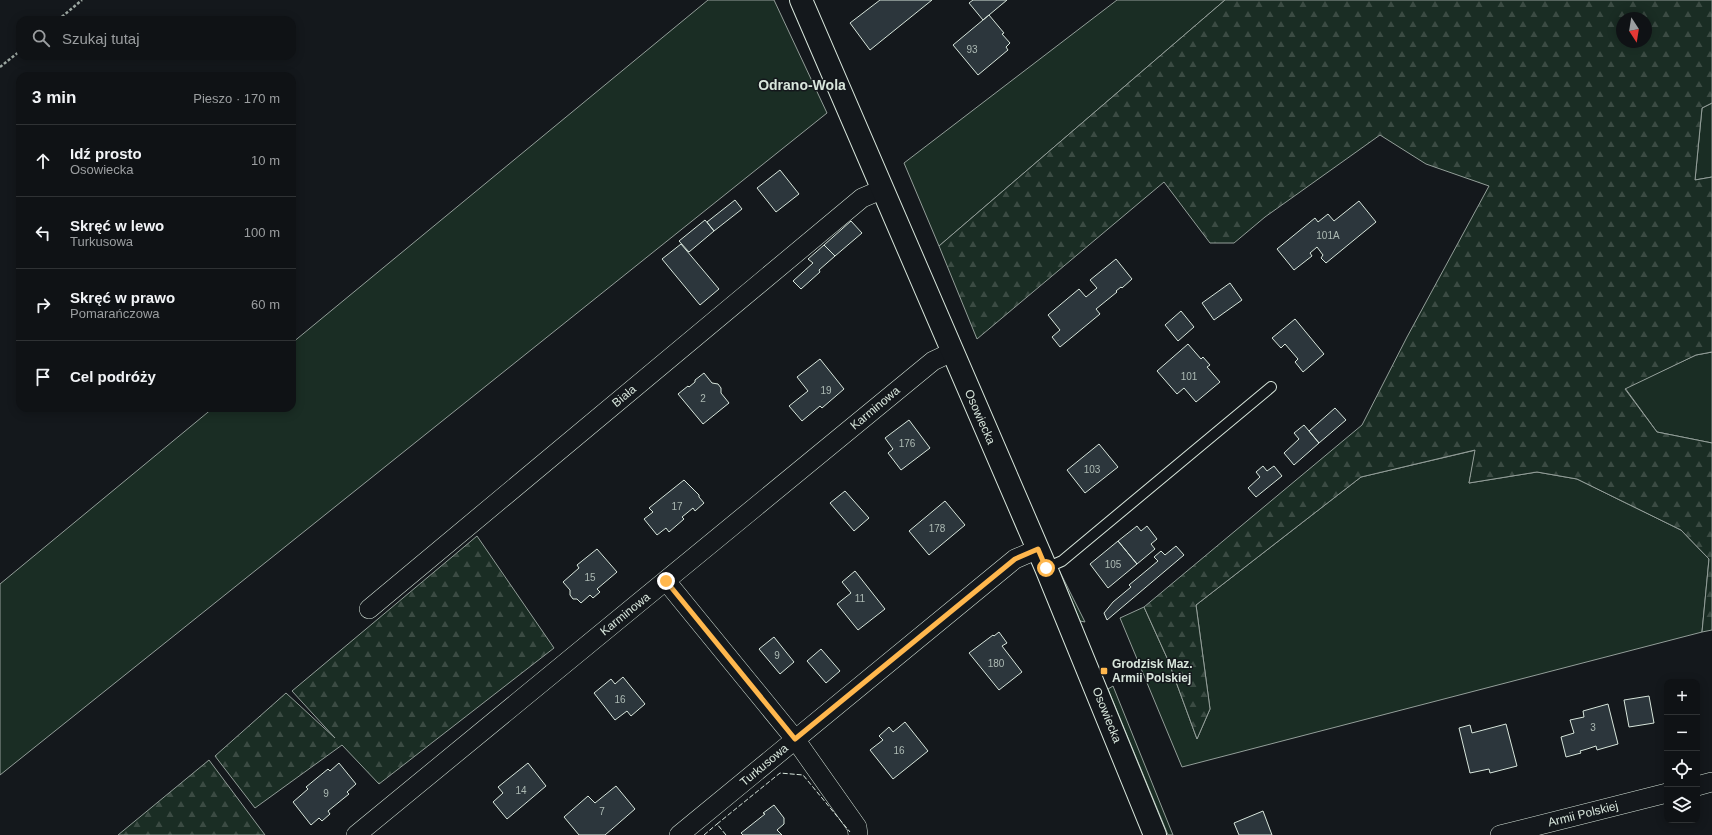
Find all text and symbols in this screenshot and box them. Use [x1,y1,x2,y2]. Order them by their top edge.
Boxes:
north arrow [1616,12,1652,48]
search box [16,16,296,60]
icon: search [30,27,52,49]
text: Szukaj tutaj [62,30,140,47]
house number: 93 [966,44,978,55]
district label: Odrano-Wola [758,77,846,93]
text: 3 min [32,88,76,107]
text: Pieszo · 170 m [193,91,280,106]
text: Idź prosto [70,145,142,162]
icon: ahead [32,150,54,172]
text: 10 m [251,153,280,168]
text: Osowiecka [70,162,134,177]
text: Skręć w lewo [70,217,164,234]
icon: left [32,222,54,244]
text: 100 m [244,225,280,240]
house number: 101A [1316,230,1340,241]
text: Turkusowa [70,234,133,249]
text: Skręć w prawo [70,289,175,306]
icon: right [32,294,54,316]
text: 60 m [251,297,280,312]
text: Pomarańczowa [70,306,160,321]
icon: arrive [32,366,54,388]
text: Cel podróży [70,368,156,385]
house number: 101 [1181,371,1198,382]
street label: Biała [609,382,639,410]
street label: Karminowa [848,383,903,433]
house number: 19 [820,385,832,396]
street label: Osowiecka [962,387,998,447]
house number: 2 [700,393,706,404]
house number: 176 [899,438,916,449]
house number: 103 [1084,464,1101,475]
house number: 17 [671,501,683,512]
house number: 178 [929,523,946,534]
route start [1037,559,1055,577]
house number: 105 [1105,559,1122,570]
house number: 15 [584,572,596,583]
route end [657,572,675,590]
street label: Karminowa [597,589,653,638]
house number: 11 [855,593,866,604]
house number: 9 [774,650,780,661]
place label: Grodzisk Maz. Armii Polskiej [1112,657,1193,685]
house number: 180 [988,658,1005,669]
marker: Grodzisk Maz. Armii Polskiej [1099,666,1109,676]
map controls [1664,679,1700,823]
button: + [1664,679,1700,715]
street label: Osowiecka [1090,685,1125,745]
house number: 16 [614,694,626,705]
button: − [1664,715,1700,751]
house number: 3 [1590,722,1596,733]
street label: Turkusowa [737,741,791,789]
house number: 16 [893,745,905,756]
button: locate [1664,751,1700,787]
house number: 14 [515,785,527,796]
button: layers [1664,787,1700,823]
house number: 9 [323,788,329,799]
street label: Armii Polskiej [1546,798,1620,830]
house number: 7 [599,806,605,817]

